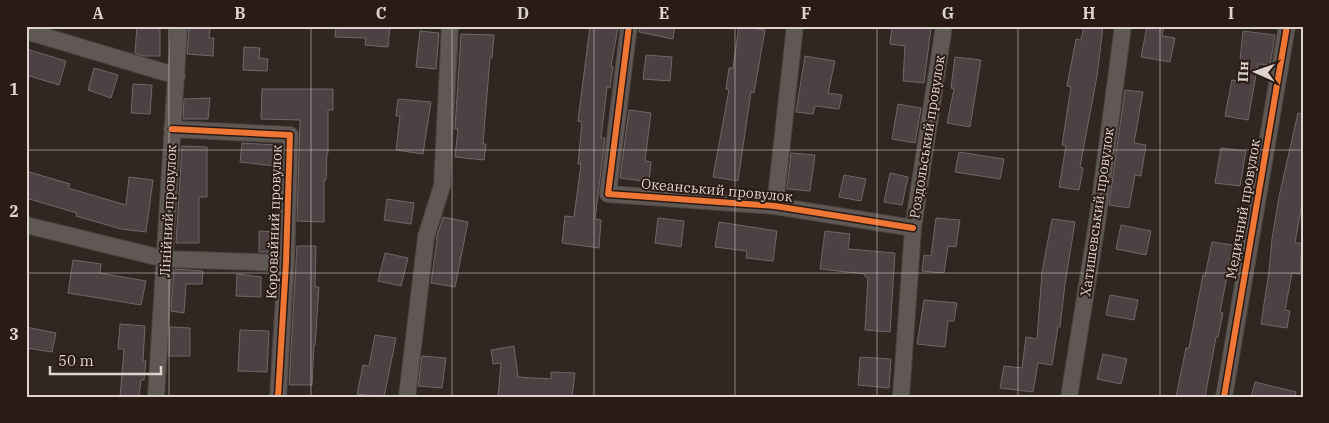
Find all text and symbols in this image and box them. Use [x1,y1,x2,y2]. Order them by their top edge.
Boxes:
text: A [92,3,104,23]
text: B [234,3,246,23]
text: C [376,3,386,23]
text: D [517,3,529,23]
text: E [659,3,669,23]
text: F [801,3,811,23]
text: G [942,3,954,23]
text: H [1083,3,1096,23]
text: I [1228,3,1234,23]
north arrow [1232,48,1282,98]
street label: Роздольський провулок [905,54,949,220]
text: Пн [1234,61,1252,82]
text: 1 [9,79,19,99]
street label: Хатишевський провулок [1076,126,1118,298]
street label: Медичний провулок [1222,138,1264,280]
street label: Лінійний провулок [156,144,180,278]
street label: Коровайний провулок [262,145,286,299]
street label: Океанський провулок [640,174,794,206]
text: 2 [9,201,19,221]
text: 3 [9,324,19,344]
scale bar [50,343,161,375]
text: 50 m [58,351,94,370]

